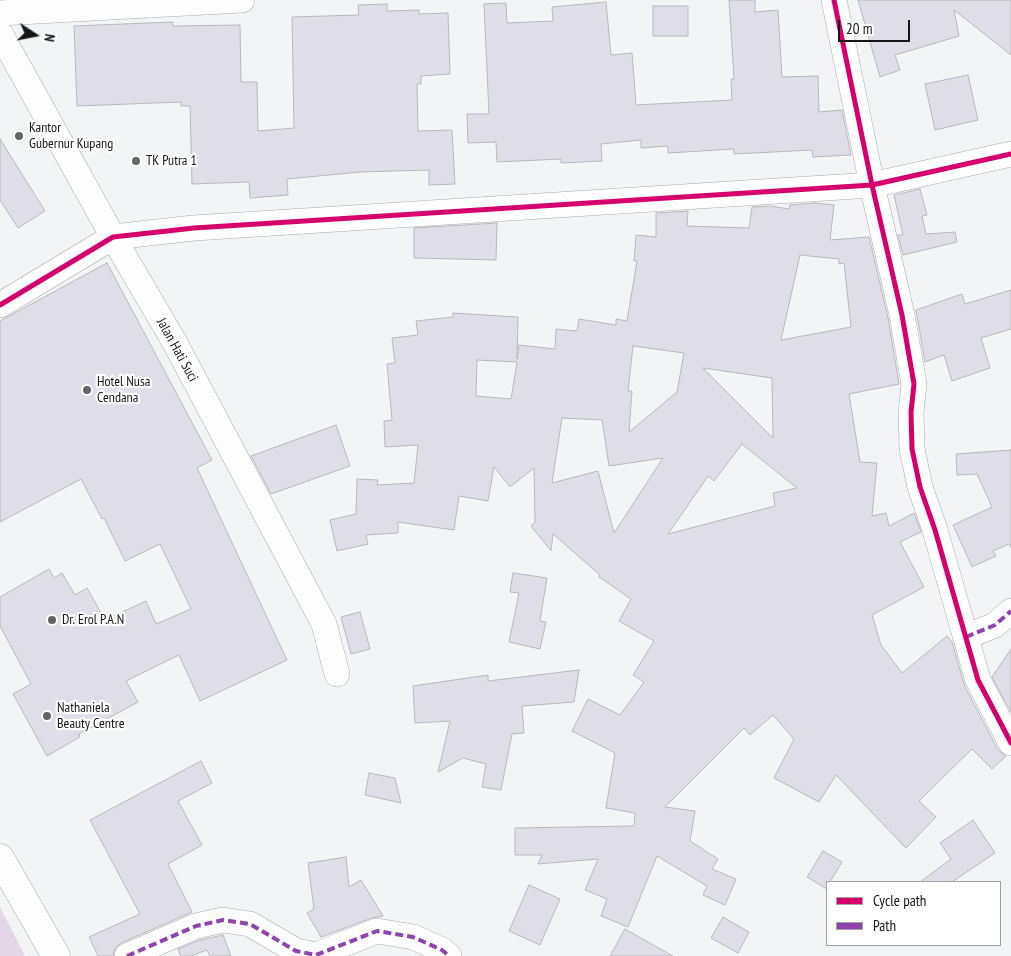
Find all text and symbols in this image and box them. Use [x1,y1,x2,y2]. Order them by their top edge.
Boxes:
north arrow [10,10,60,60]
scale bar [841,10,914,42]
text: 20 m [846,19,872,38]
text: N [40,32,59,43]
place label: Kantor Gubernur Kupang [29,120,113,152]
marker: Kantor Gubernur Kupang [13,130,25,142]
place label: TK Putra 1 [146,153,197,169]
marker: TK Putra 1 [130,155,142,167]
street label: Jalan Hati Suci [153,315,201,385]
place label: Hotel Nusa Cendana [97,374,150,407]
marker: Hotel Nusa Cendana [81,384,93,396]
place label: Dr. Erol P.A.N [62,612,124,628]
marker: Dr. Erol P.A.N [46,614,58,626]
place label: Nathaniela Beauty Centre [57,700,124,732]
marker: Nathaniela Beauty Centre [41,710,53,722]
legend [826,881,1001,946]
text: Cycle path [873,891,926,910]
text: Path [873,916,896,935]

